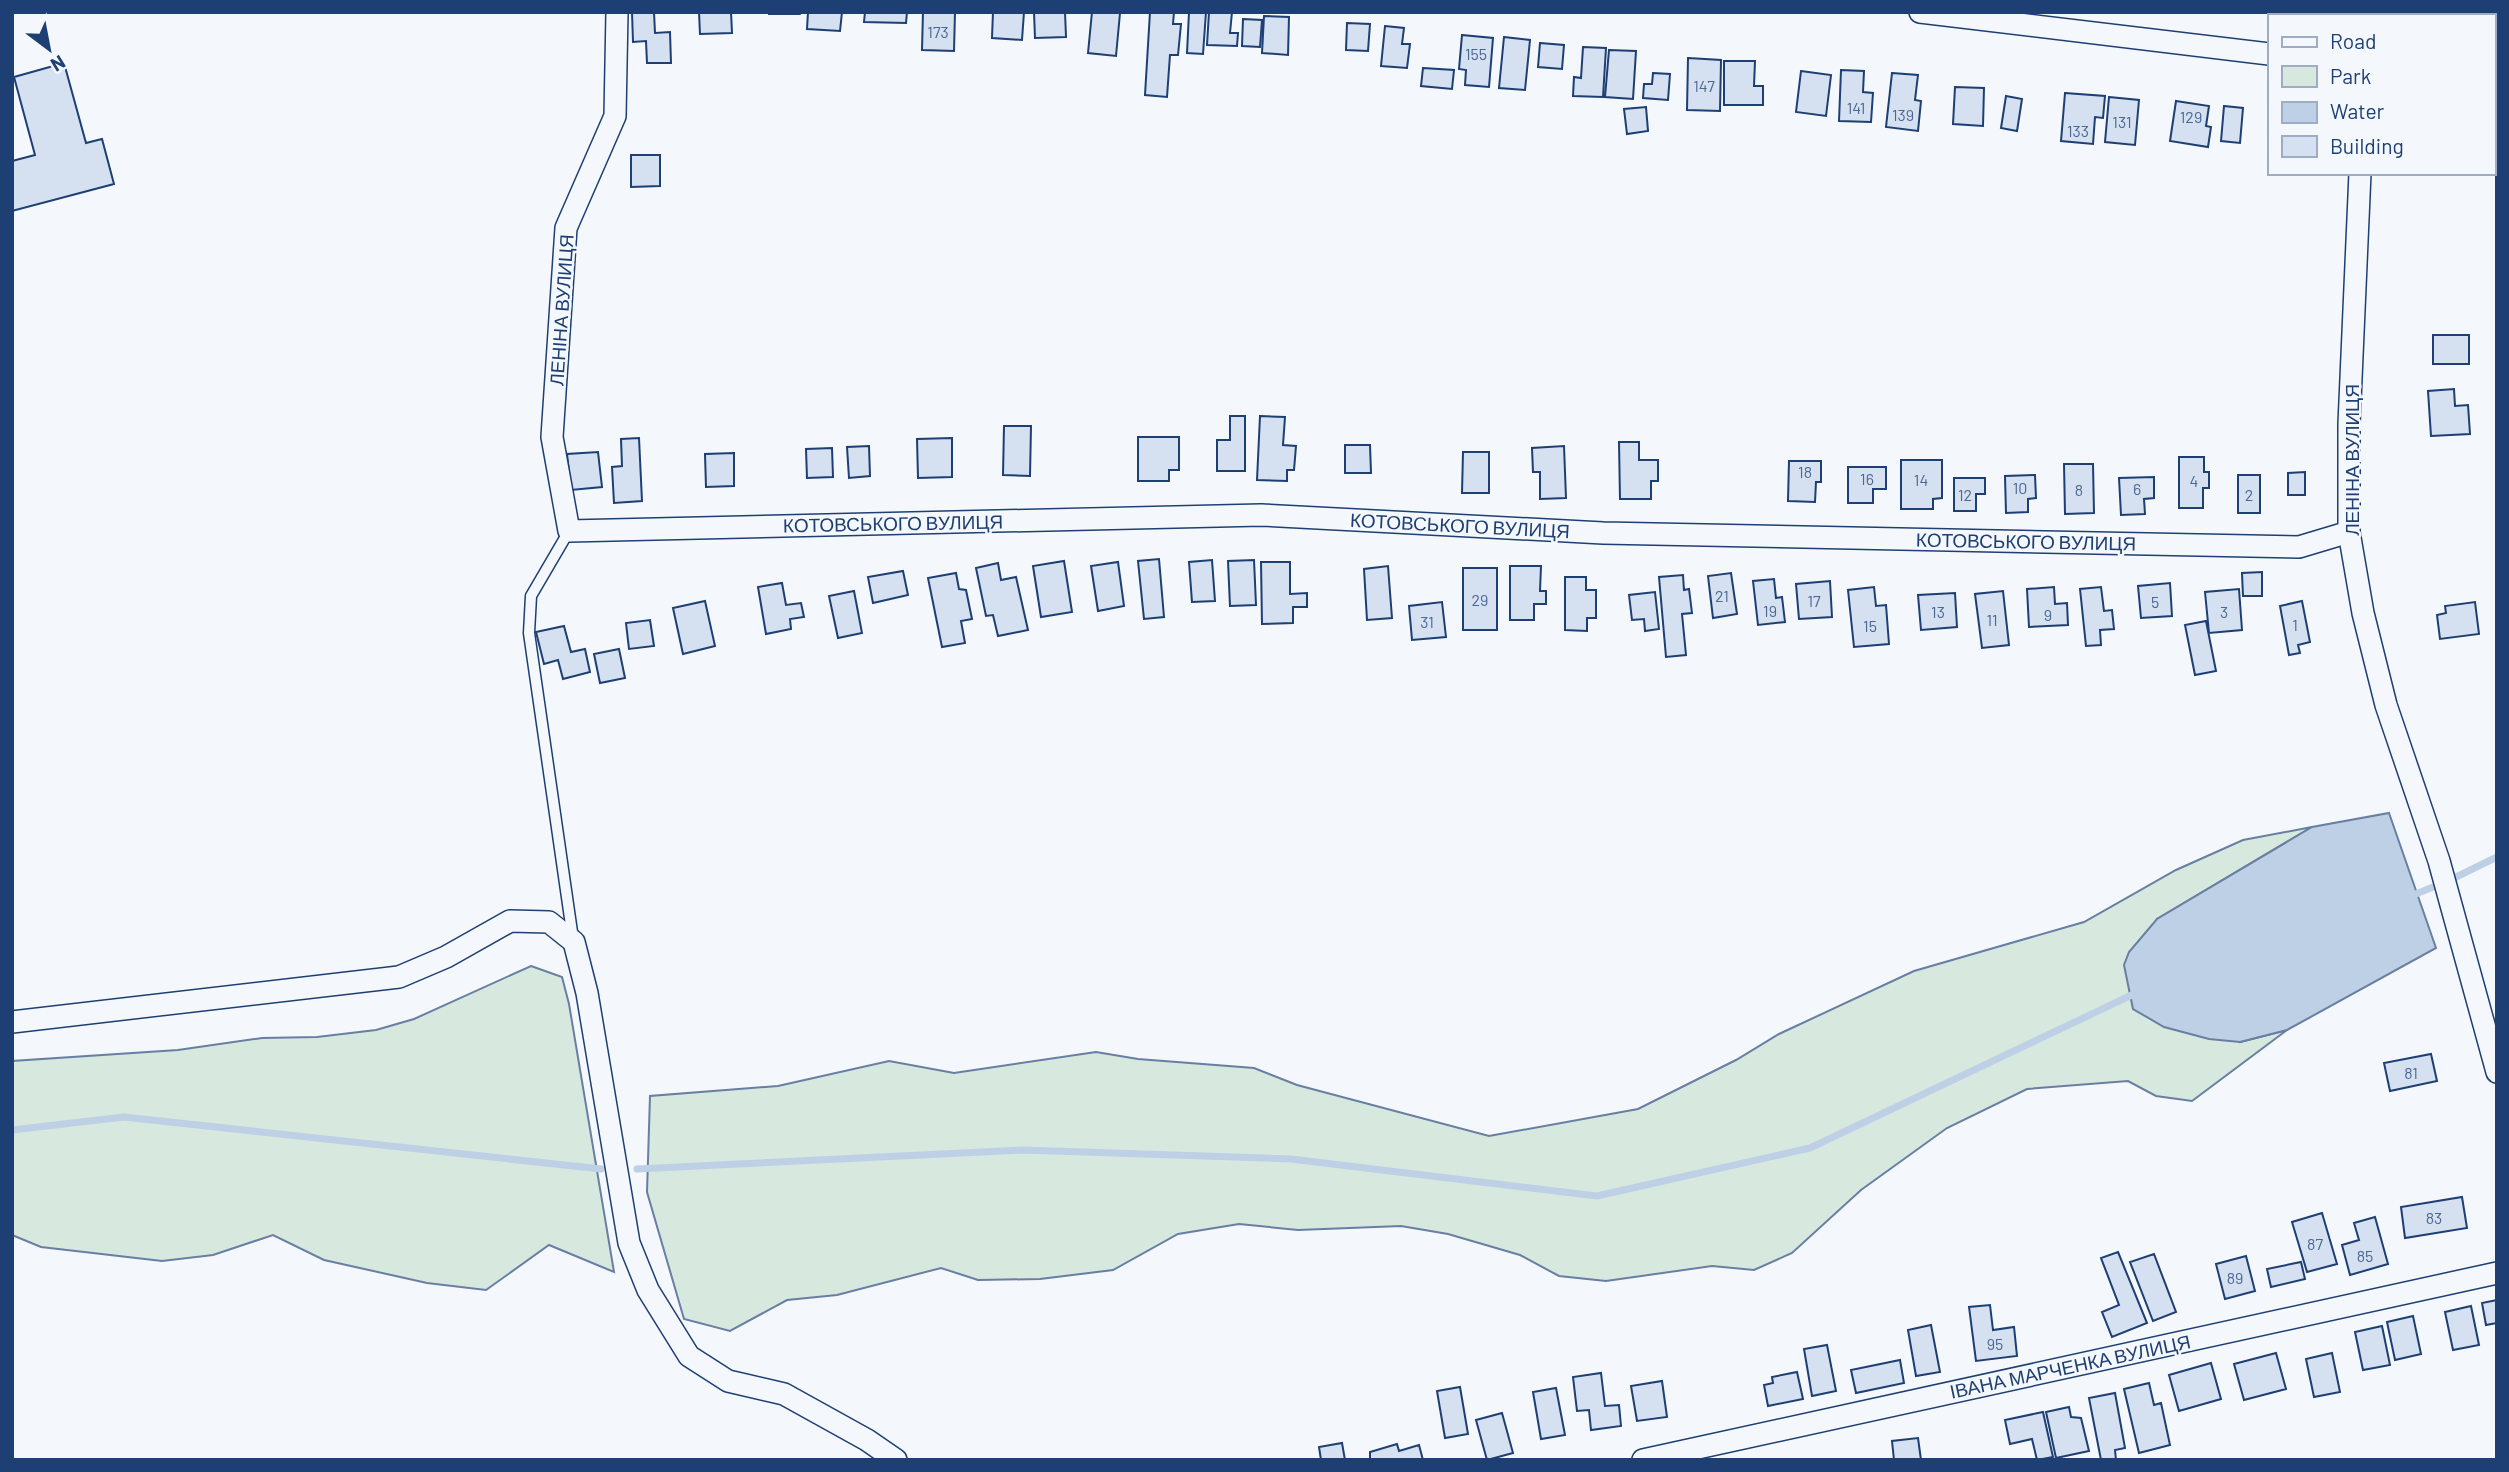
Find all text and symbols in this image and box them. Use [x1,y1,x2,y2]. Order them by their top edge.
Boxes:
north arrow [14,14,84,84]
legend [2268,14,2495,175]
house number: 173 [927,22,949,41]
text: Road [2330,28,2376,53]
house number: 155 [1465,44,1487,63]
text: N [47,51,70,77]
text: Park [2330,63,2371,88]
house number: 147 [1693,76,1715,95]
house number: 141 [1847,98,1865,117]
text: Water [2330,98,2385,123]
house number: 139 [1892,105,1914,124]
house number: 129 [2180,107,2202,126]
house number: 131 [2112,112,2132,131]
house number: 133 [2067,121,2089,140]
text: Building [2330,133,2404,158]
street label: ЛЕНІНА ВУЛИЦЯ [544,234,578,386]
street label: ЛЕНІНА ВУЛИЦЯ [2340,384,2363,536]
house number: 18 [1798,462,1812,481]
house number: 16 [1860,469,1874,488]
house number: 14 [1914,470,1928,489]
house number: 4 [2190,471,2198,490]
house number: 10 [2013,478,2027,497]
house number: 6 [2133,479,2141,498]
house number: 8 [2075,480,2083,499]
house number: 12 [1958,485,1972,504]
house number: 2 [2245,485,2253,504]
street label: КОТОВСЬКОГО ВУЛИЦЯ [1349,508,1571,542]
street label: КОТОВСЬКОГО ВУЛИЦЯ [783,510,1003,536]
street label: КОТОВСЬКОГО ВУЛИЦЯ [1916,528,2136,554]
house number: 21 [1715,586,1729,605]
house number: 29 [1472,590,1488,609]
house number: 17 [1807,591,1821,610]
house number: 5 [2151,592,2159,611]
house number: 19 [1763,601,1777,620]
house number: 13 [1931,602,1945,621]
house number: 3 [2220,602,2228,621]
house number: 9 [2044,605,2052,624]
house number: 11 [1986,610,1998,629]
house number: 31 [1420,612,1434,631]
house number: 1 [2292,615,2298,634]
house number: 15 [1863,616,1877,635]
house number: 81 [2404,1063,2418,1082]
house number: 83 [2426,1208,2442,1227]
house number: 87 [2307,1234,2323,1253]
house number: 85 [2357,1246,2373,1265]
house number: 89 [2227,1268,2243,1287]
street label: ІВАНА МАРЧЕНКА ВУЛИЦЯ [1948,1329,2192,1403]
house number: 95 [1987,1334,2003,1353]

